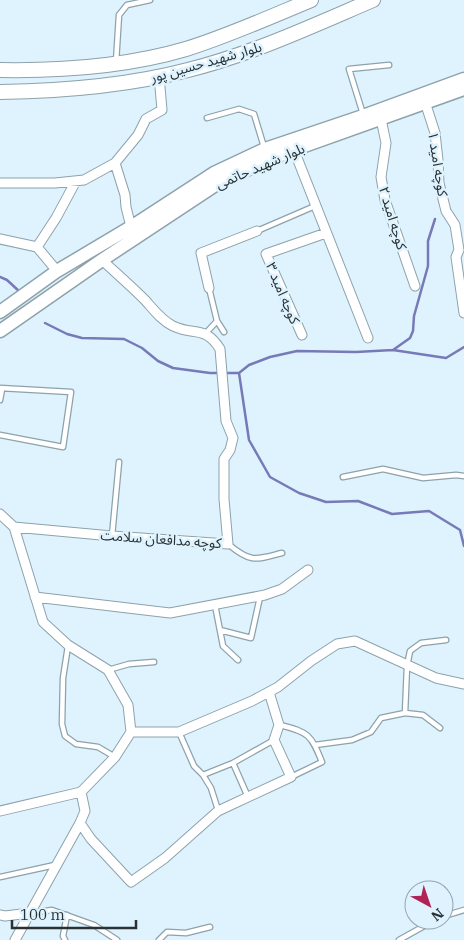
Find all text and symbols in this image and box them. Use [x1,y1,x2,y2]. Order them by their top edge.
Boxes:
street label: بلوار شهيد حسین پور [147,37,264,88]
street label: کوچه امید ۱ [423,130,452,198]
street label: بلوار شهید حاتمی [213,139,308,193]
street label: کوچه امید ۲ [374,184,411,252]
street label: کوچه امید ۳ [261,259,304,327]
street label: کوچه مدافعان سلامت [100,526,222,553]
north arrow [404,880,454,930]
scale bar [12,898,136,930]
text: 100 m [20,905,65,924]
text: N [427,905,447,925]

